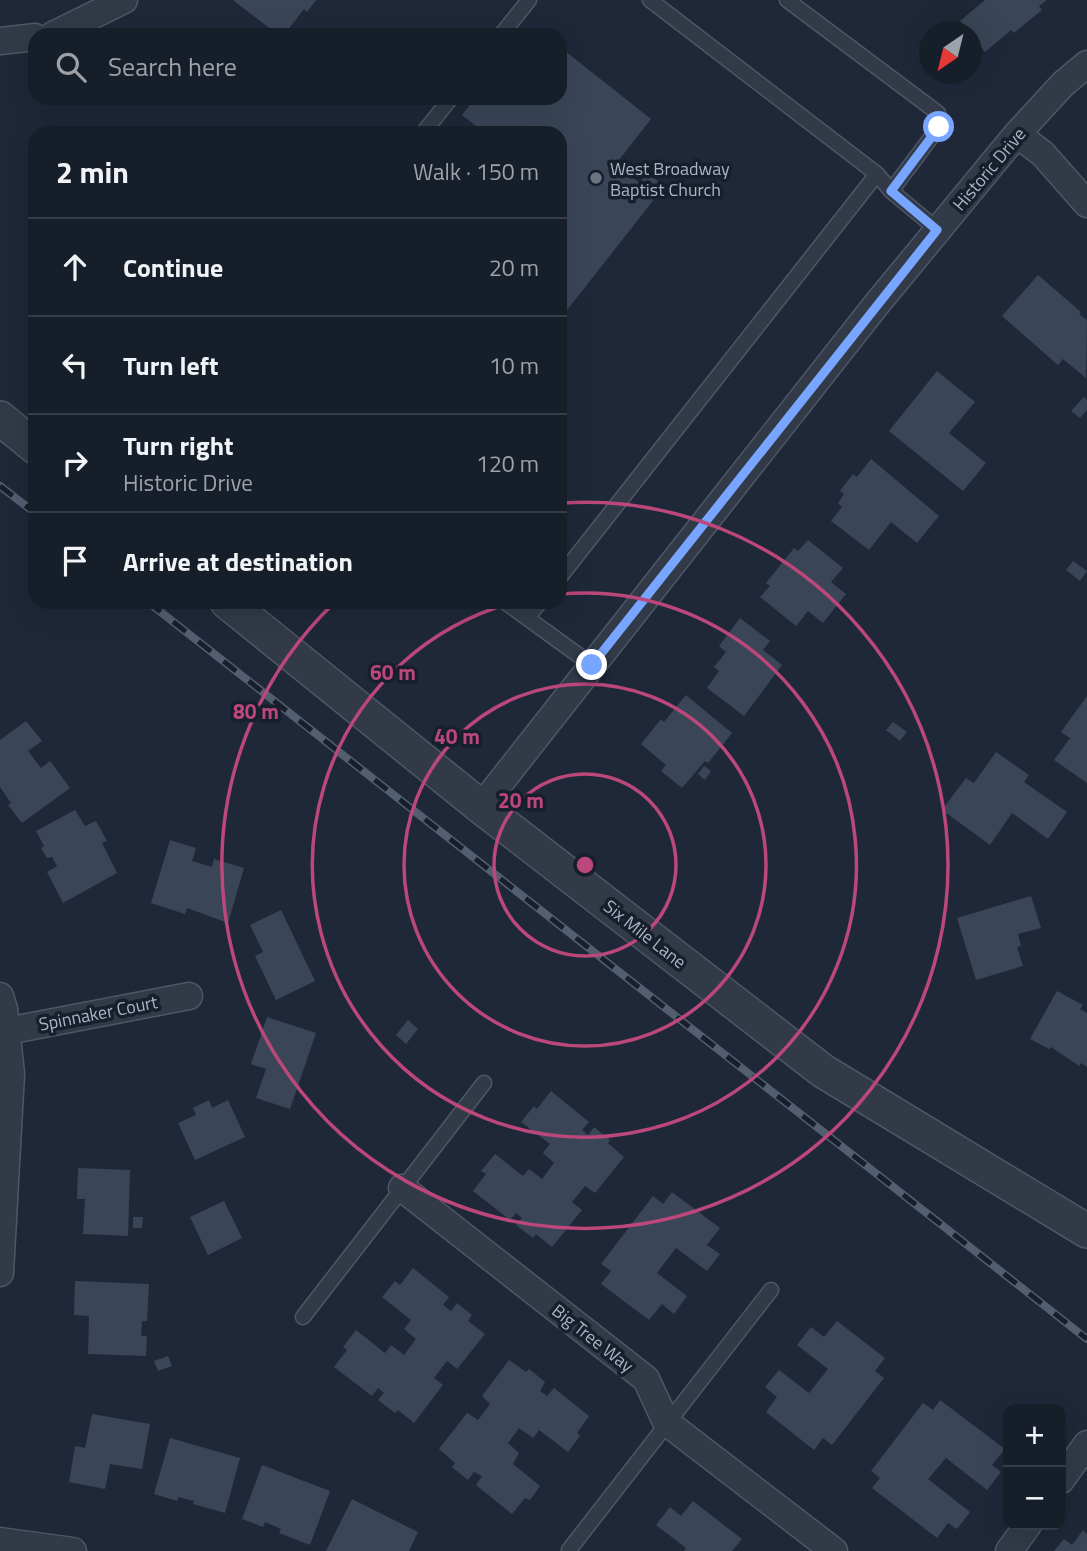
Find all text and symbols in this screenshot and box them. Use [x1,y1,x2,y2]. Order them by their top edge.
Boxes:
north arrow [919,21,982,84]
search box [28,28,567,105]
text: Search here [108,47,237,86]
icon: search [52,48,90,86]
route start [923,111,954,142]
street label: Historic Drive [946,121,1032,217]
text: 2 min [56,149,129,195]
text: Walk · 150 m [413,154,539,189]
place label: West Broadway Baptist Church [610,155,730,203]
marker: West Broadway Baptist Church [588,170,604,186]
icon: ahead [56,248,94,286]
text: Continue [123,248,223,287]
text: 20 m [489,250,539,285]
icon: left [56,346,94,384]
text: Turn left [123,346,218,385]
text: 10 m [489,348,539,383]
text: Turn right [123,426,234,465]
icon: right [56,444,94,482]
text: 120 m [476,446,539,481]
text: Historic Drive [123,465,253,500]
icon: arrive [56,542,94,580]
text: Arrive at destination [123,542,353,581]
route end [576,649,607,680]
text: 60 m [370,656,416,688]
text: 80 m [233,695,279,727]
text: 40 m [434,720,480,752]
text: 20 m [498,784,544,816]
centre of rings [573,853,597,877]
street label: Six Mile Lane [598,893,692,975]
street label: Spinnaker Court [36,988,160,1038]
street label: Big Tree Way [546,1297,640,1379]
map controls [1003,1404,1066,1530]
button: + [1003,1404,1066,1467]
button: − [1003,1467,1066,1530]

